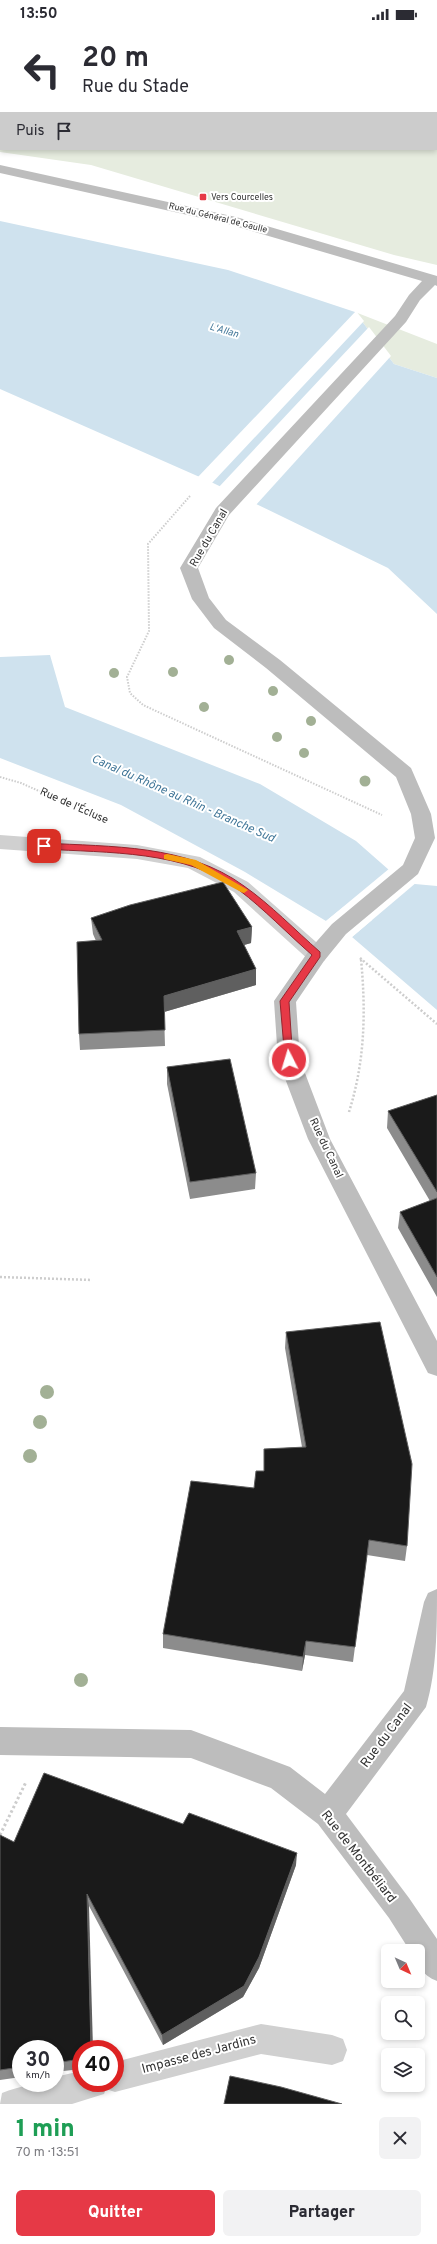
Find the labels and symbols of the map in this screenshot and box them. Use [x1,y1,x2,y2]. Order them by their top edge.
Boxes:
marker: Vers Courcelles [198,192,208,202]
place label: Vers Courcelles [211,192,273,203]
street label: Rue du Général de Gaulle [168,200,269,236]
water label: L'Allan [208,321,241,341]
street label: Rue du Canal [187,506,231,570]
water label: Canal du Rhône au Rhin - Branche Sud [89,751,279,847]
street label: Rue de l'Écluse [38,784,111,827]
pin [27,829,61,863]
position arrow [268,1039,310,1081]
street label: Rue du Canal [306,1116,346,1180]
street label: Rue du Canal [358,1701,416,1771]
street label: Rue de Montbéliard [317,1808,399,1906]
north arrow [381,1944,425,1988]
street label: Impasse des Jardins [140,2032,258,2078]
speed limit sign: 40 [72,2040,124,2092]

